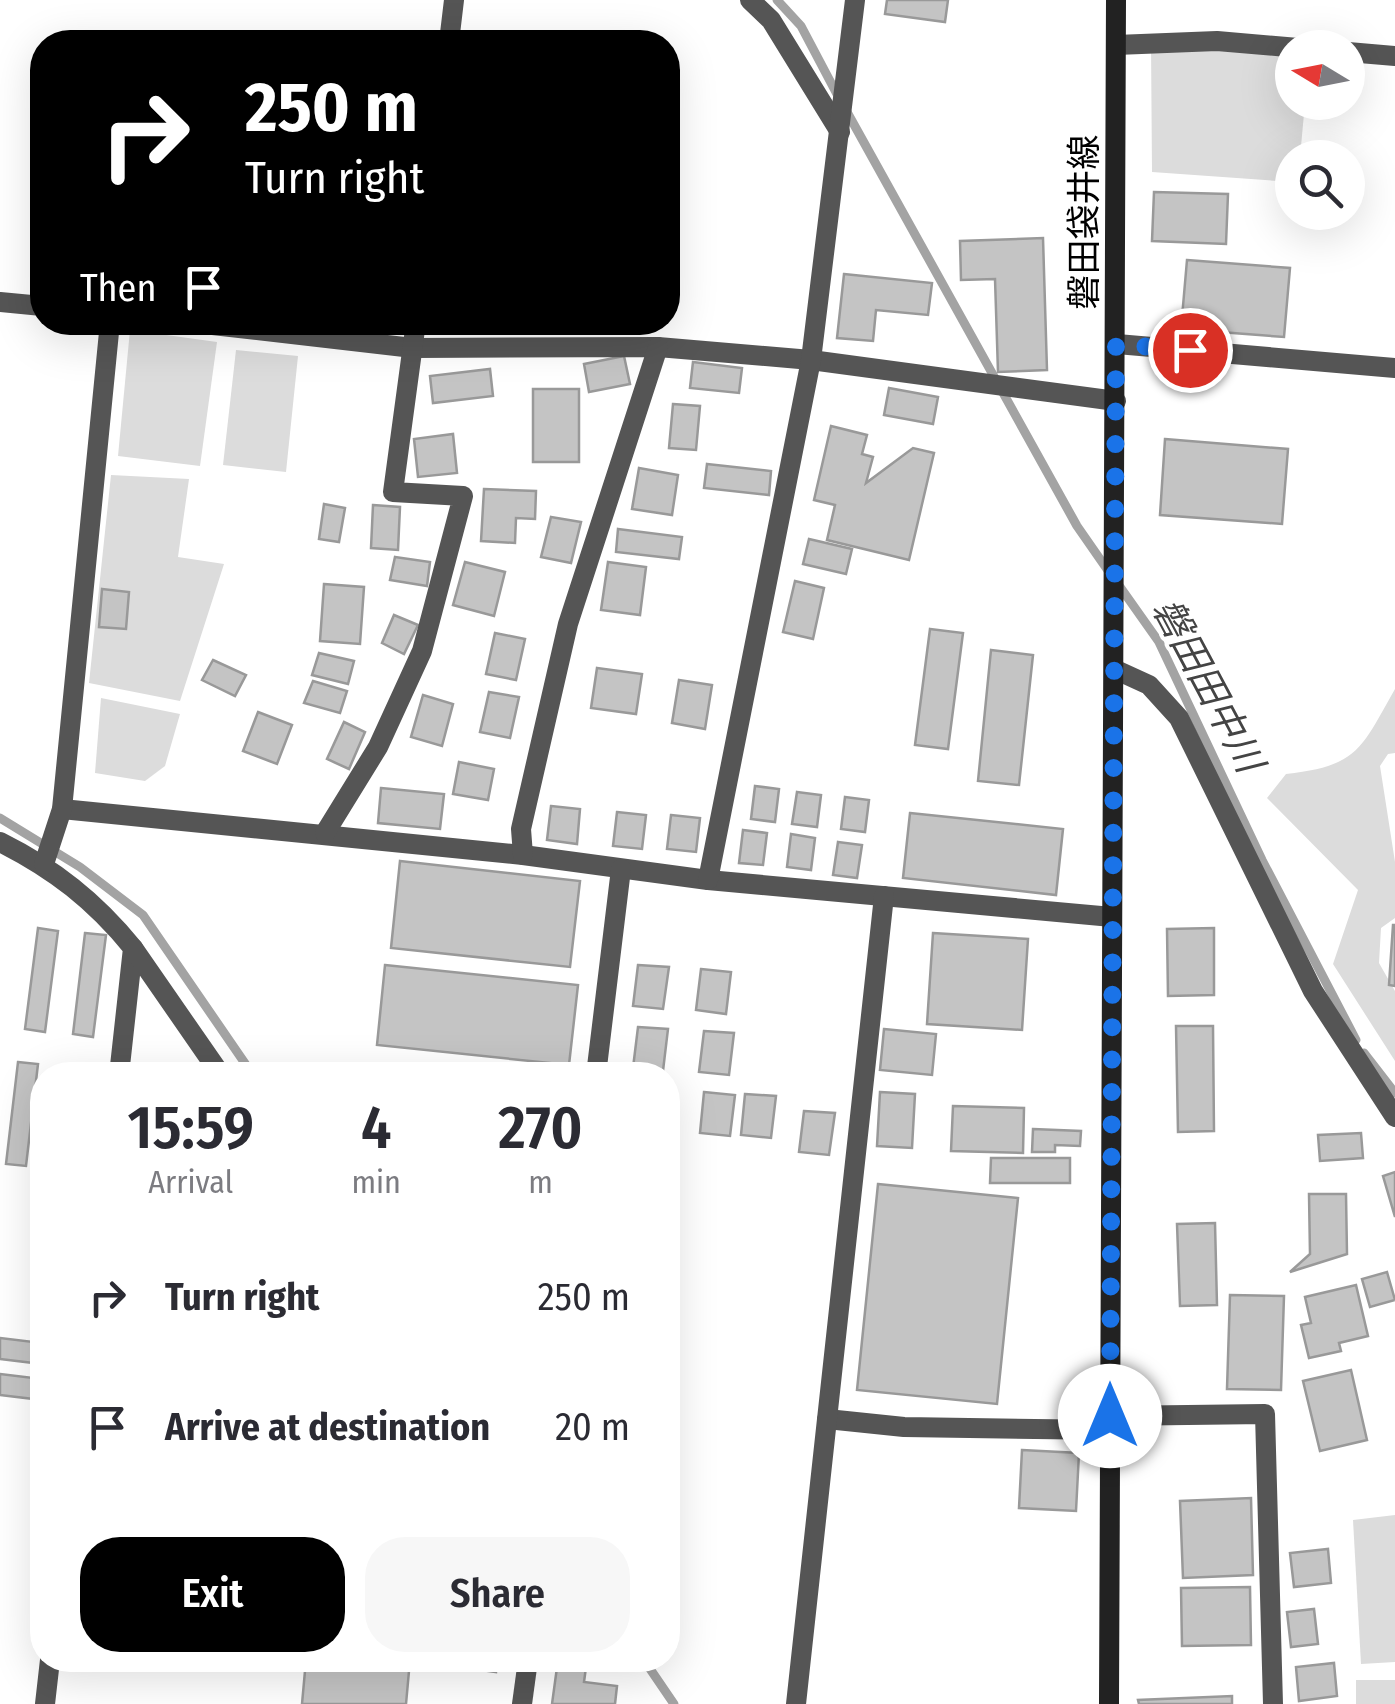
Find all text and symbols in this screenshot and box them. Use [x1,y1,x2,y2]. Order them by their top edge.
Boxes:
north arrow [1275,30,1365,120]
map controls [1275,30,1365,230]
text: 250 m [245,66,418,150]
icon: right [80,70,210,200]
street label: 磐田袋井線 [1063,134,1105,310]
button: search [1275,140,1365,230]
text: Turn right [245,151,424,205]
icon: arrive [176,260,231,315]
text: Then [80,265,156,311]
pin [1148,308,1233,393]
icon: arrive [1163,323,1218,378]
water label: 磐田田中川 [1143,590,1275,783]
text: 15:59 [127,1092,254,1164]
text: 4 [361,1092,391,1164]
text: 270 [498,1092,583,1164]
text: Arrival [148,1163,233,1201]
text: min [351,1163,401,1201]
text: m [528,1163,553,1201]
icon: right [80,1270,135,1325]
text: Turn right [165,1274,319,1320]
text: 250 m [538,1274,630,1320]
position arrow [1058,1364,1162,1468]
icon: arrive [80,1400,135,1455]
text: Arrive at destination [165,1404,490,1450]
text: 20 m [555,1404,630,1450]
button: Exit [80,1537,345,1652]
button: Share [365,1537,630,1652]

